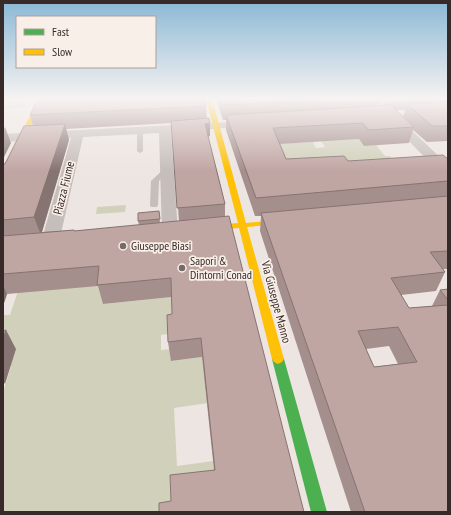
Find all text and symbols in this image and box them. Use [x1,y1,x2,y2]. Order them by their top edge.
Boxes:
legend [16,16,156,68]
text: Fast [52,24,70,39]
text: Slow [52,44,73,59]
street label: Piazza Fiume [50,160,77,216]
place label: Giuseppe Biasi [131,238,191,253]
marker: Giuseppe Biasi [118,241,128,251]
place label: Sapori & Dintorni Conad [190,253,252,282]
street label: Via Giuseppe Manno [258,258,295,345]
marker: Sapori & Dintorni Conad [177,263,187,273]

